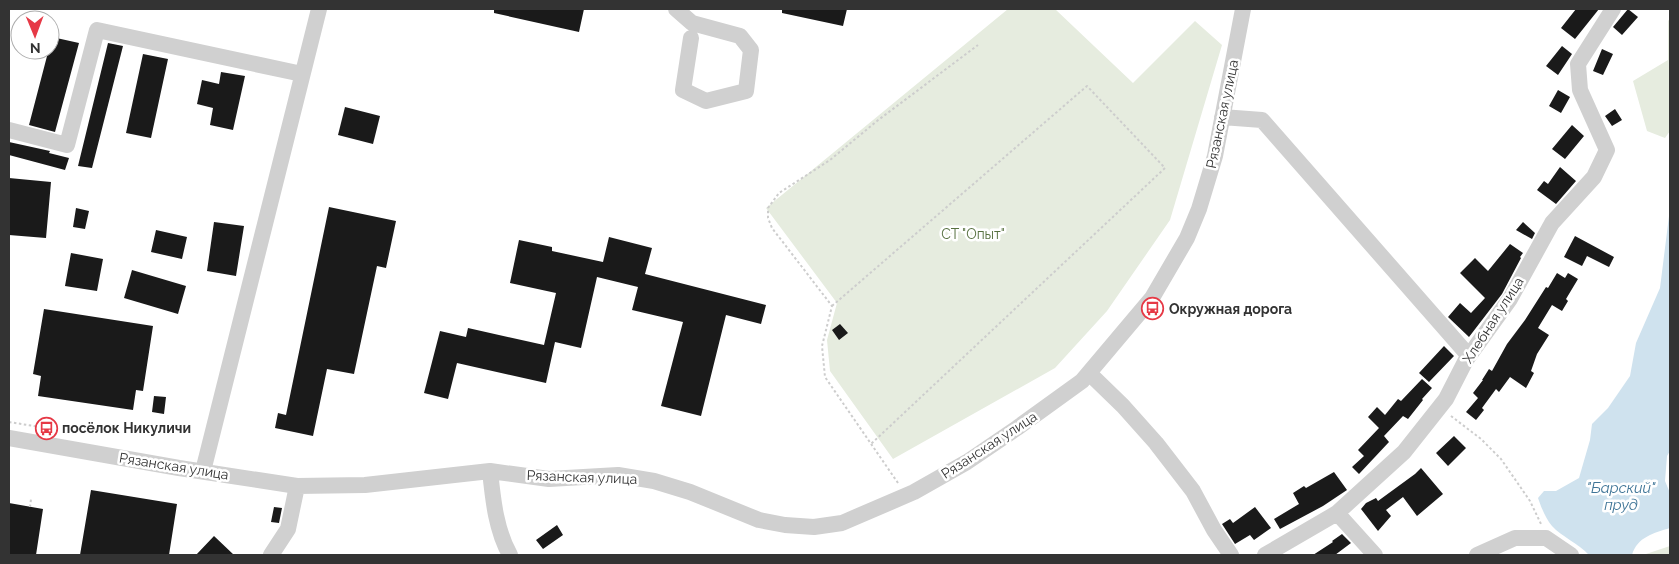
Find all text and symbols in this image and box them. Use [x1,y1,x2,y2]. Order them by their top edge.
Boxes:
north arrow [10,10,60,60]
text: N [30,40,41,56]
street label: Рязанская улица [1203,58,1241,170]
park label: СТ "Опыт" [941,226,1005,242]
street label: Хлебная улица [1459,274,1527,366]
bus stop icon: Окружная дорога [1141,297,1165,321]
place label: Окружная дорога [1169,301,1292,317]
street label: Рязанская улица [938,408,1040,482]
bus stop icon: посёлок Никуличи [34,416,58,440]
place label: посёлок Никуличи [62,420,191,436]
street label: Рязанская улица [118,449,230,483]
street label: Рязанская улица [526,467,638,487]
water label: "Барский" пруд [1587,479,1656,514]

